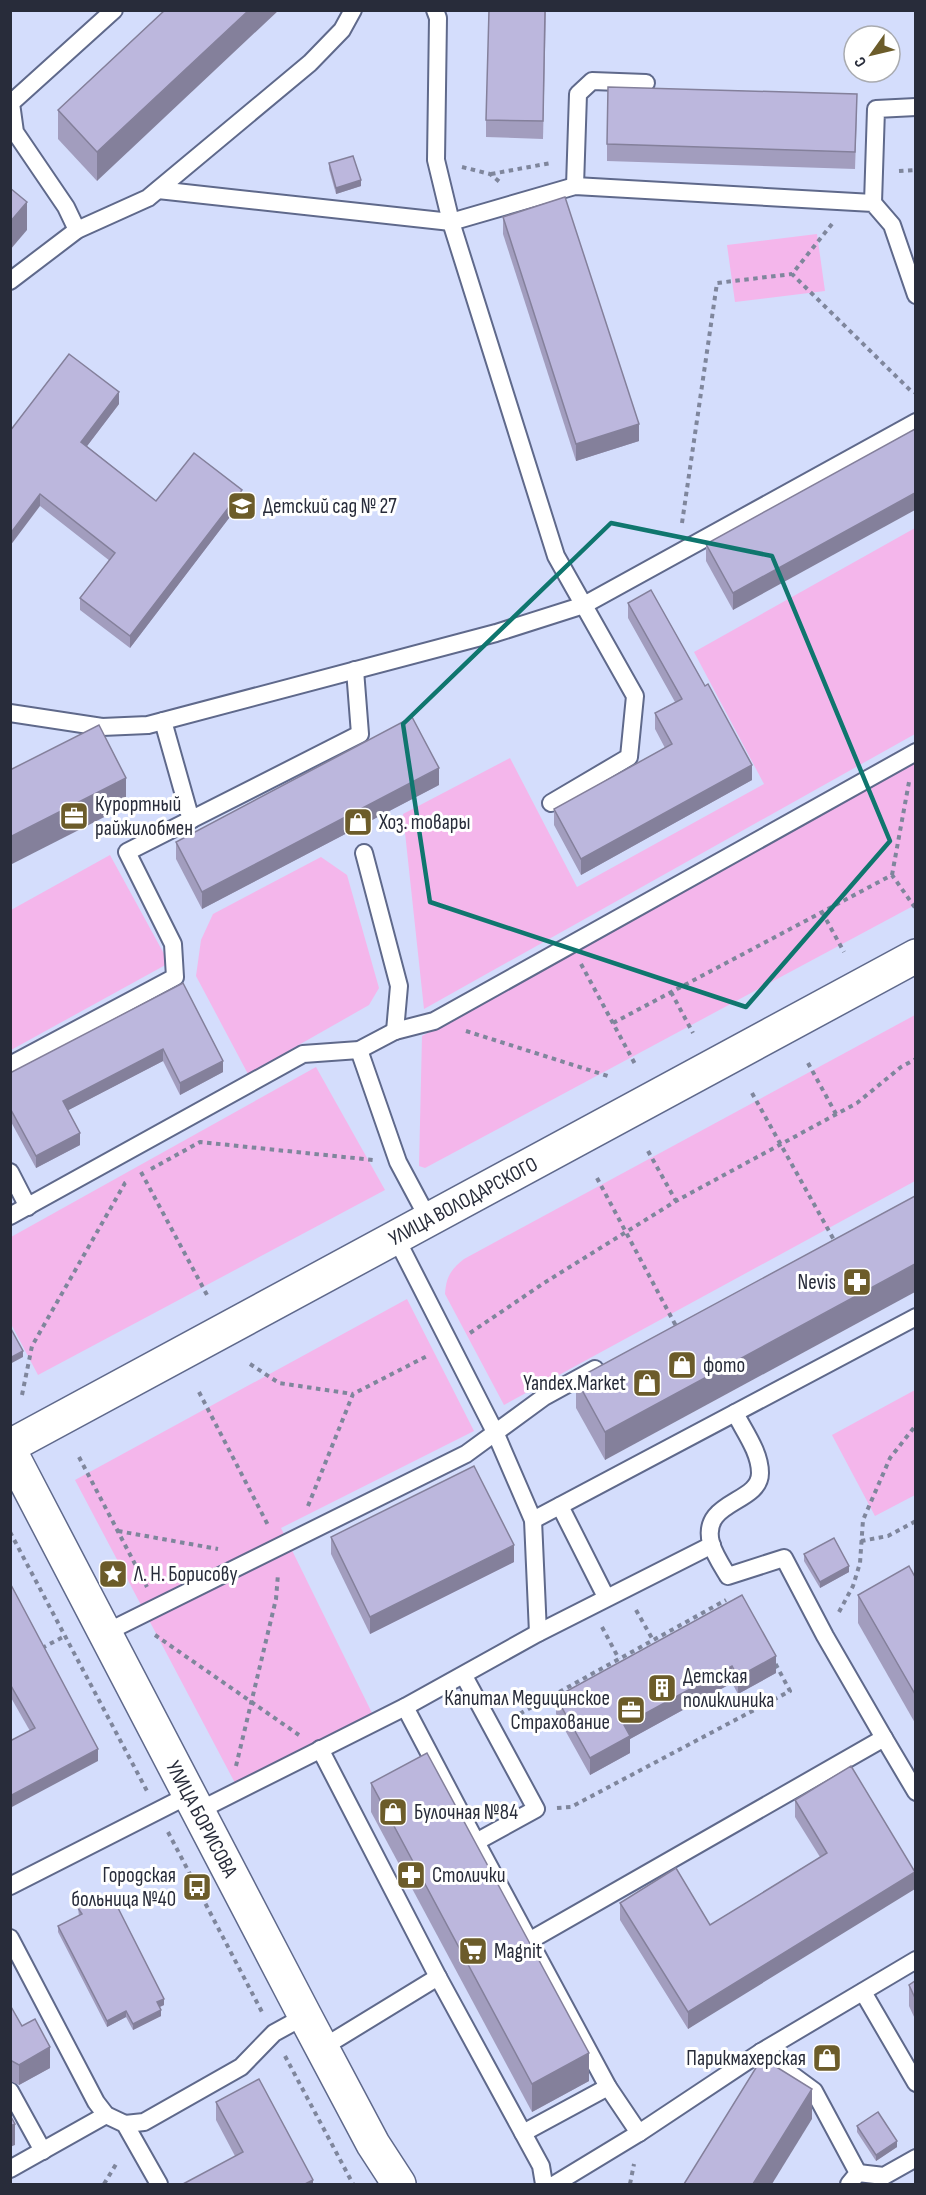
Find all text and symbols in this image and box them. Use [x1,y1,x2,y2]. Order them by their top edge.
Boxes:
north arrow [842,24,902,84]
text: С [851,53,871,70]
school or university icon: Детский сад № 27 [226,490,258,522]
place label: Детский сад № 27 [263,494,397,519]
place label: Курортный райжилобмен [95,792,193,841]
office icon: Курортный райжилобмен [58,800,90,832]
shop icon: Хоз. товары [342,806,374,838]
place label: Хоз. товары [378,810,470,835]
street label: УЛИЦА ВОЛОДАРСКОГО [385,1152,542,1251]
pharmacy icon: Nevis [841,1266,873,1298]
place label: Nevis [797,1270,836,1295]
shop icon: фото [666,1349,698,1381]
place label: фото [703,1353,745,1378]
shop icon: Yandex.Market [631,1367,663,1399]
place label: Yandex.Market [523,1371,626,1396]
place icon: Л. Н. Борисову [97,1558,129,1590]
place label: Л. Н. Борисову [133,1562,238,1587]
place label: Детская поликлиника [683,1664,774,1713]
building icon: Детская поликлиника [646,1672,678,1704]
place label: Капитал Медицинское Страхование [444,1686,610,1735]
office icon: Капитал Медицинское Страхование [615,1694,647,1726]
street label: УЛИЦА БОРИСОВА [160,1757,243,1883]
shop icon: Булочная №84 [377,1796,409,1828]
place label: Булочная №84 [414,1800,518,1825]
pharmacy icon: Столички [395,1859,427,1891]
place label: Городская больница №40 [71,1863,176,1912]
place label: Столички [432,1863,506,1888]
bus stop icon: Городская больница №40 [181,1871,213,1903]
supermarket icon: Magnit [457,1935,489,1967]
place label: Magnit [494,1939,542,1964]
shop icon: Парикмахерская [811,2042,843,2074]
place label: Парикмахерская [686,2046,806,2071]

